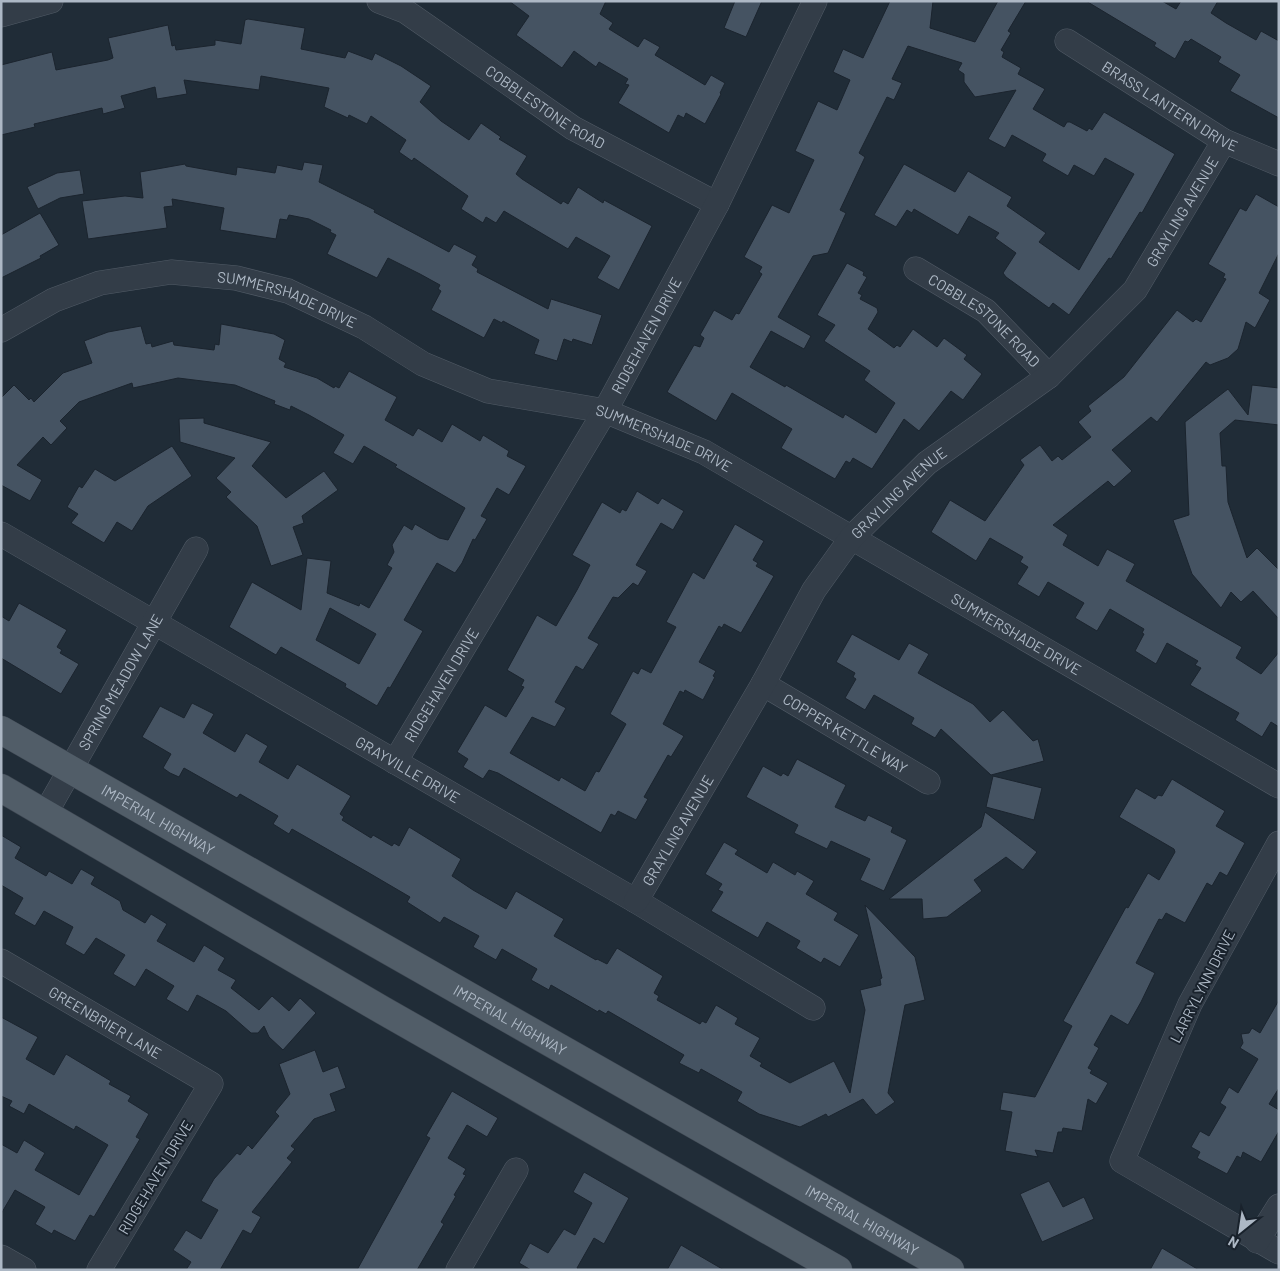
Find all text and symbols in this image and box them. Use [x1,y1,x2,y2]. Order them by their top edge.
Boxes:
street label: BRASS LANTERN DRIVE [1099,57,1241,155]
street label: COBBLESTONE ROAD [482,61,608,152]
street label: GRAYLING AVENUE [1142,153,1222,270]
street label: SUMMERSHADE DRIVE [216,267,360,331]
street label: COBBLESTONE ROAD [925,270,1044,370]
street label: RIDGEHAVEN DRIVE [607,274,685,397]
street label: SUMMERSHADE DRIVE [594,401,735,475]
street label: GRAYLING AVENUE [847,443,950,542]
street label: SUMMERSHADE DRIVE [948,589,1085,678]
street label: SPRING MEADOW LANE [74,611,166,753]
street label: RIDGEHAVEN DRIVE [400,624,482,745]
street label: COPPER KETTLE WAY [780,689,911,777]
street label: GRAYVILLE DRIVE [353,732,463,806]
street label: GRAYLING AVENUE [638,772,717,889]
street label: IMPERIAL HIGHWAY [99,780,218,859]
street label: LARRYLYNN DRIVE [1166,926,1238,1046]
street label: IMPERIAL HIGHWAY [451,980,570,1059]
street label: GREENBRIER LANE [46,982,165,1062]
street label: RIDGEHAVEN DRIVE [114,1117,196,1237]
street label: IMPERIAL HIGHWAY [803,1181,922,1259]
north arrow [1215,1206,1265,1256]
text: N [1225,1233,1242,1252]

